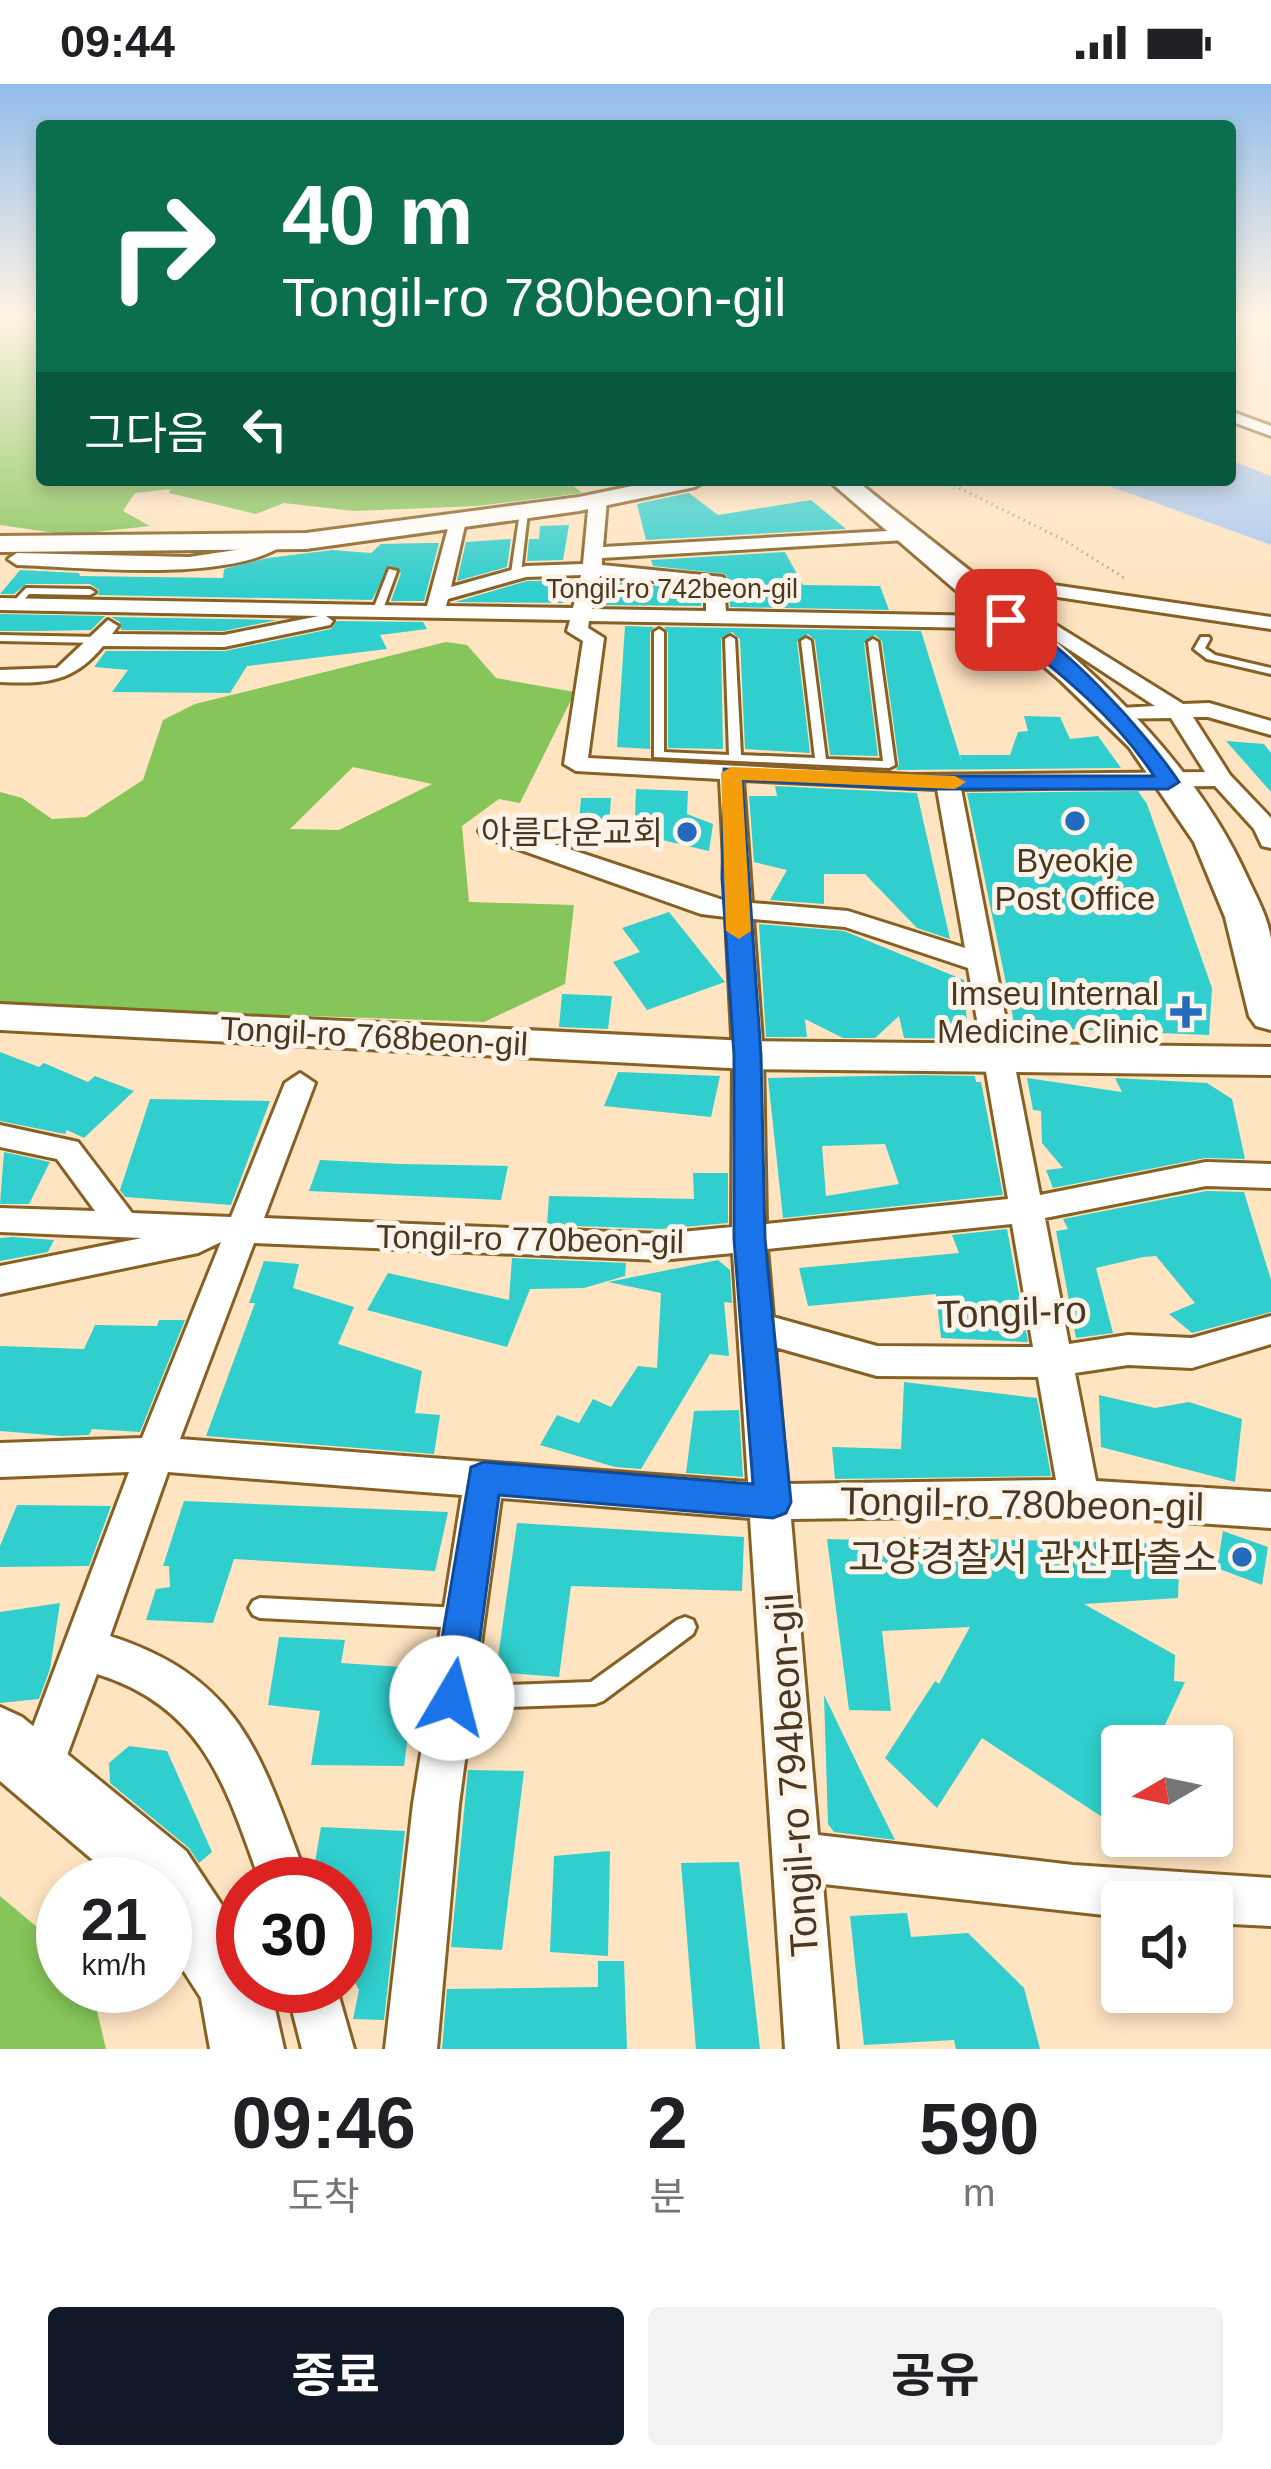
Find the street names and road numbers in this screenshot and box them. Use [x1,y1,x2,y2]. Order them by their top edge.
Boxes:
street label: Tongil-ro 742beon-gil [546,574,798,604]
street label: Tongil-ro 768beon-gil [219,1009,529,1063]
street label: Tongil-ro 770beon-gil [376,1218,684,1260]
street label: Tongil-ro [937,1288,1087,1336]
street label: Tongil-ro 780beon-gil [840,1479,1204,1529]
street label: Tongil-ro 794beon-gil [758,1592,826,1958]

